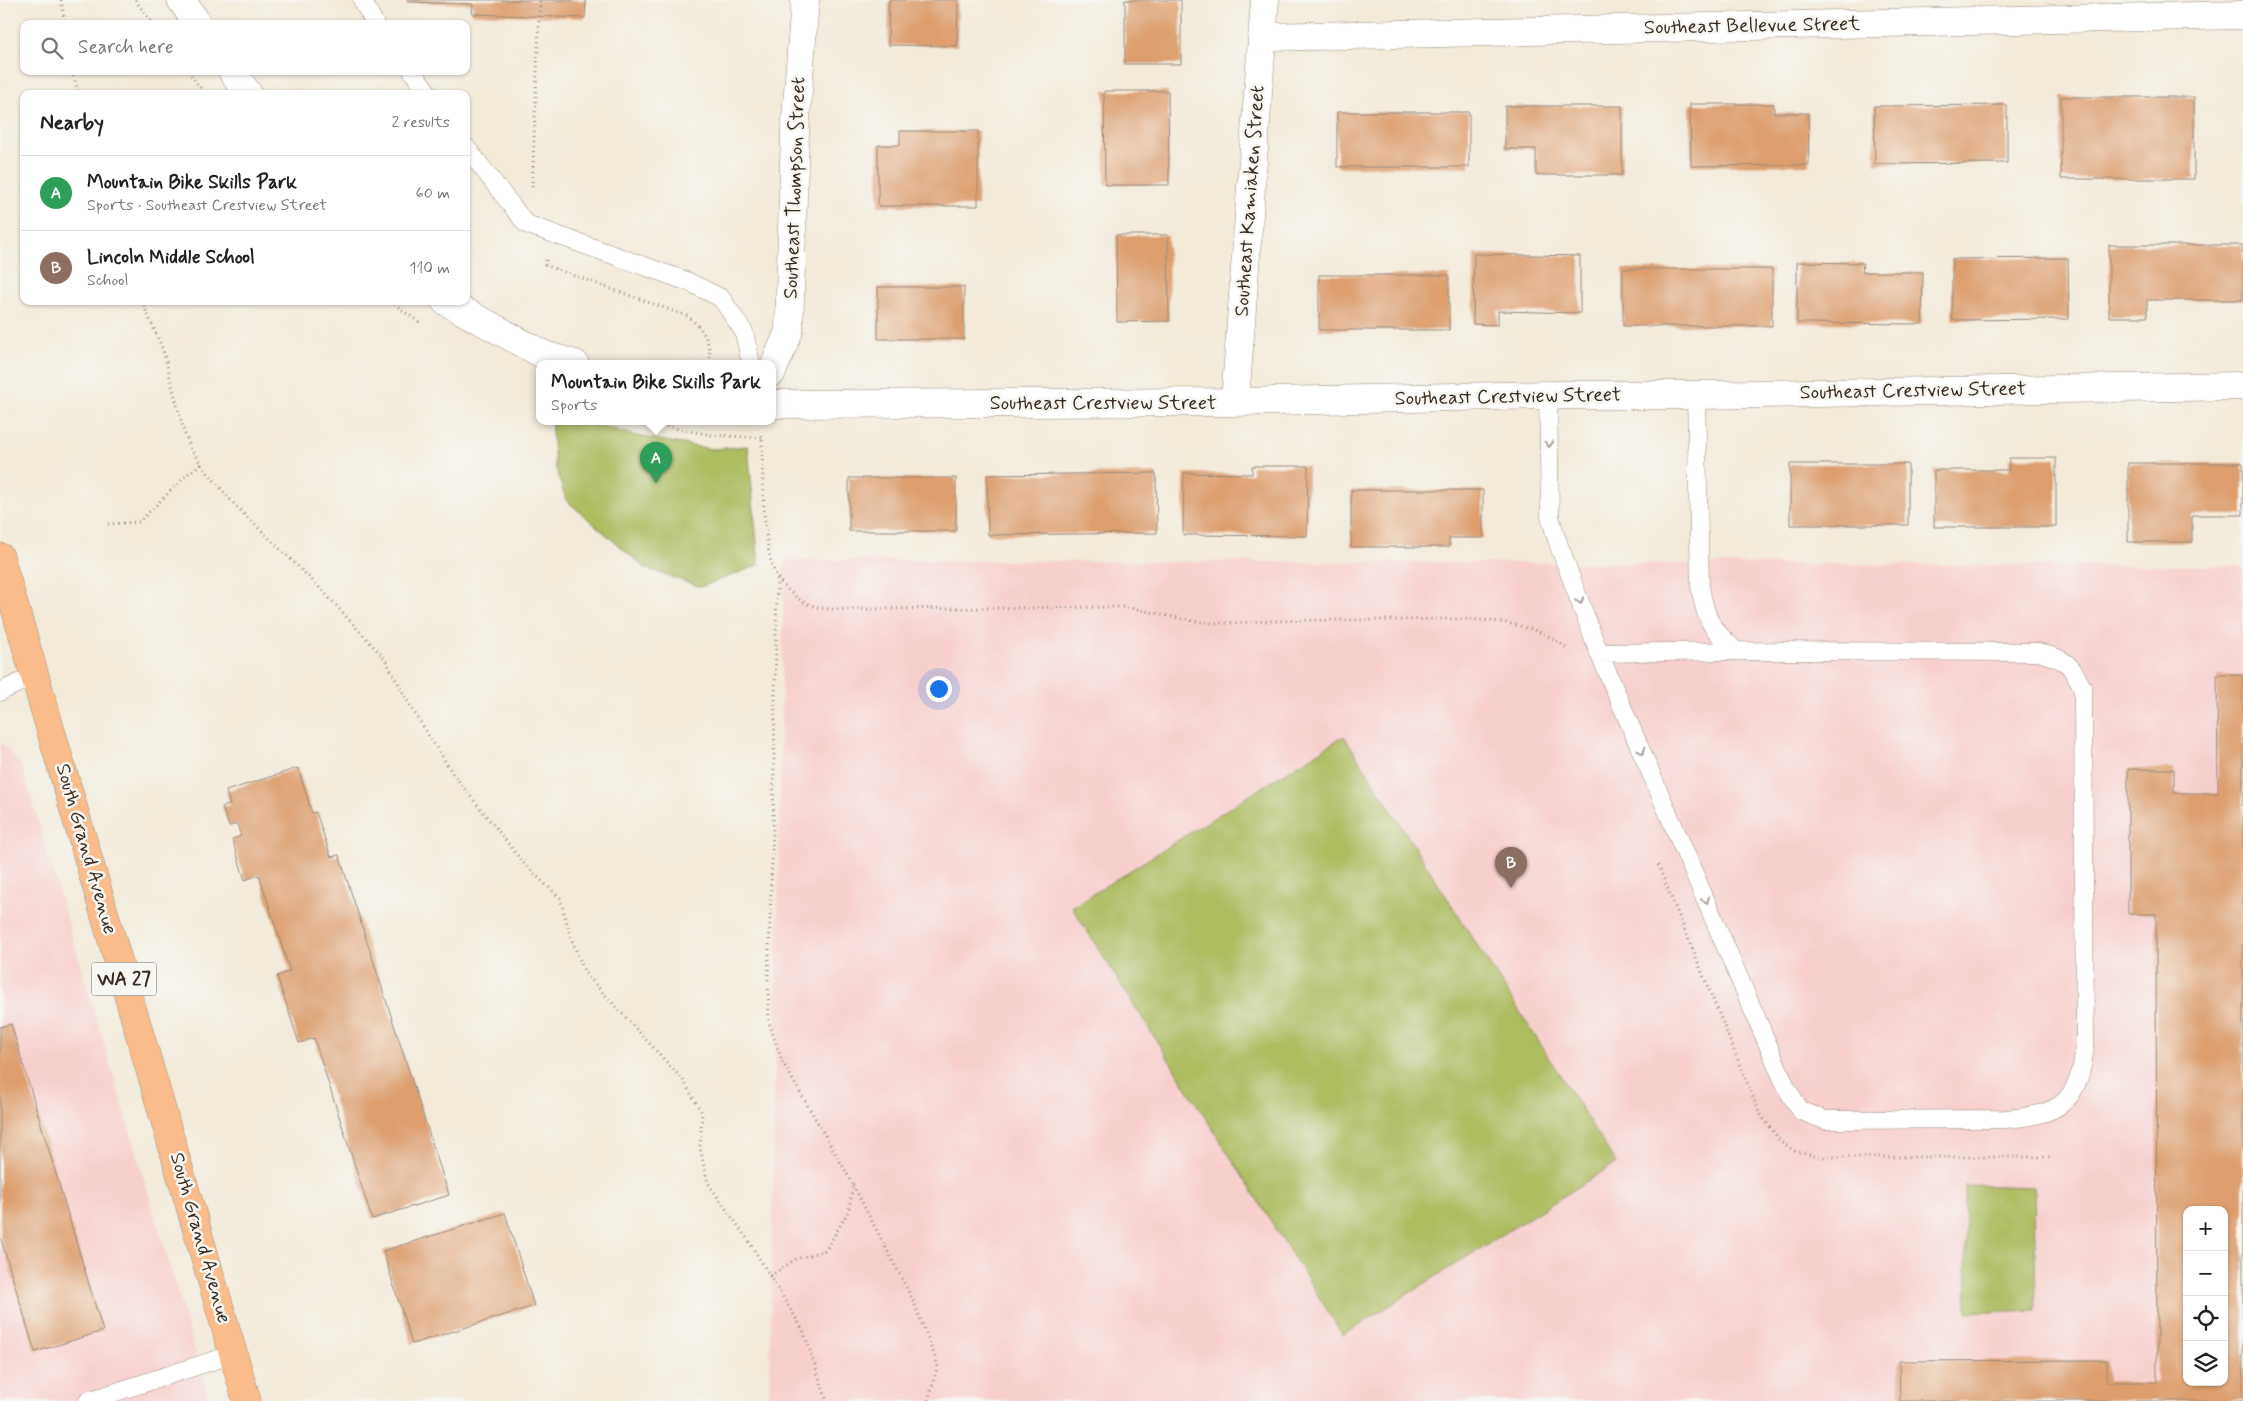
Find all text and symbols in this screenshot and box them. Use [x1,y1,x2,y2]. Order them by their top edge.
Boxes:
street label: Southeast Bellevue Street [1644,11,1860,41]
search box [20,20,470,75]
icon: search [38,34,66,62]
text: Search here [78,35,174,60]
street label: Southeast Thompson Street [778,76,812,300]
street label: Southeast Kamiaken Street [1228,84,1272,318]
text: Nearby [40,109,104,137]
text: 2 results [392,112,450,133]
text: Mountain Bike Skills Park [87,170,297,195]
text: A [51,183,61,204]
text: 60 m [416,183,450,204]
text: Sports · Southeast Crestview Street [87,195,327,216]
text: Lincoln Middle School [87,245,255,270]
text: B [51,258,61,279]
text: 110 m [409,258,450,279]
text: School [87,270,128,291]
popup [536,360,776,425]
text: Mountain Bike Skills Park [551,370,761,395]
street label: Southeast Crestview Street [1799,376,2027,406]
street label: Southeast Crestview Street [1394,382,1622,412]
street label: Southeast Crestview Street [990,390,1216,417]
text: Sports [551,395,597,416]
one-way arrow [1544,440,1554,448]
pin: A [640,442,672,483]
one-way arrow [1574,596,1584,605]
your location [926,676,952,702]
one-way arrow [1635,746,1646,755]
street label: South Grand Avenue [49,761,123,937]
pin: B [1495,847,1527,888]
one-way arrow [1700,895,1711,904]
road number: WA 27 [92,962,156,996]
street label: South Grand Avenue [163,1150,237,1326]
map controls [2183,1206,2228,1386]
button: + [2183,1206,2228,1251]
button: − [2183,1251,2228,1296]
button: locate [2183,1296,2228,1341]
button: layers [2183,1341,2228,1386]

